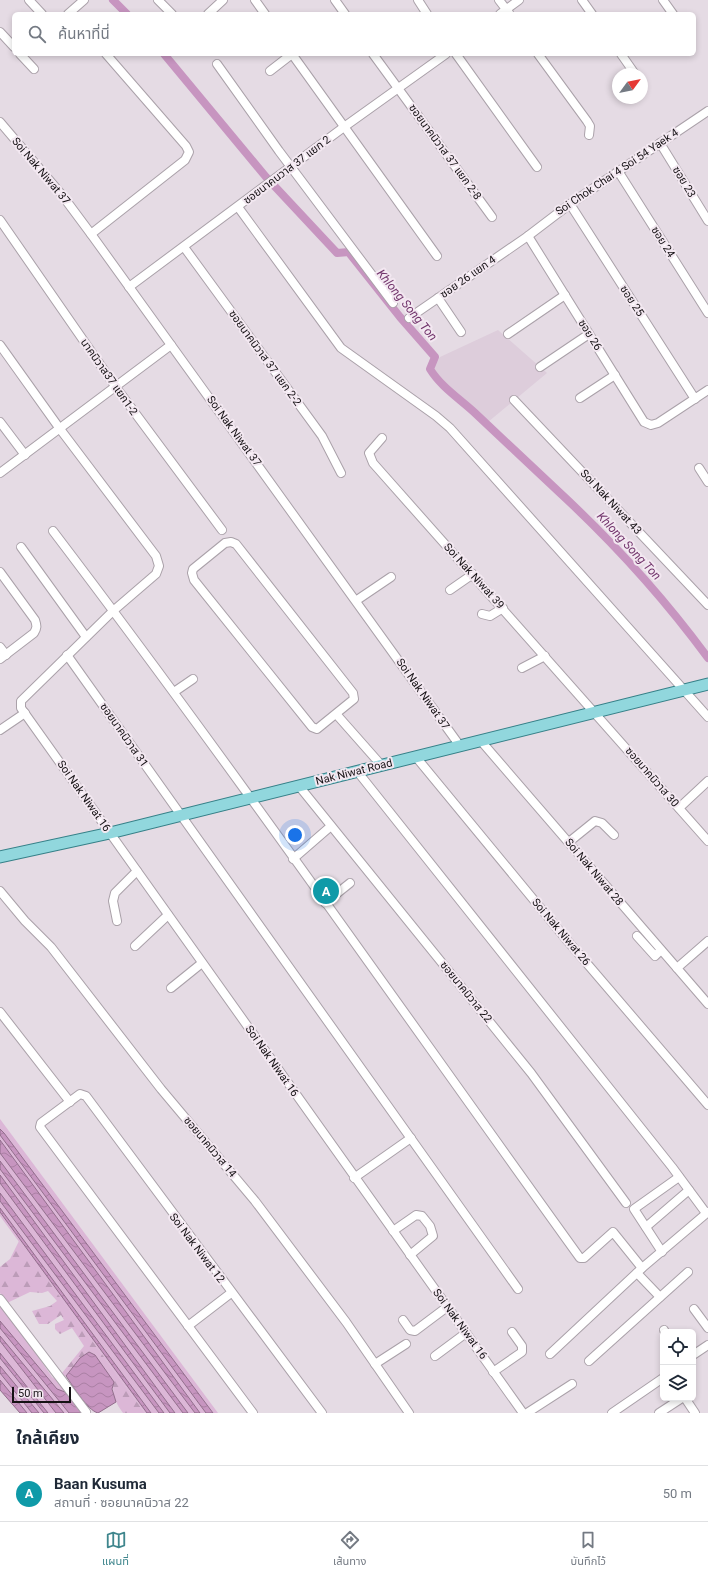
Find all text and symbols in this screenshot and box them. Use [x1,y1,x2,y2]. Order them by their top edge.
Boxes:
search box [12,12,696,56]
icon: search [26,23,48,45]
text: ค้นหาที่นี่ [58,25,110,43]
north arrow [612,68,648,104]
street label: ซอยนาคนิวาส 37 แยก 2-8 [406,102,484,202]
street label: Soi Chok Chai 4 Soi 54 Yaek 4 [553,126,681,218]
street label: ซอยนาคนวาส 37 แยก 2 [241,133,333,207]
street label: Soi Nak Niwat 37 [9,135,73,207]
street label: ซอย 23 [670,164,698,200]
street label: ซอย 24 [648,224,678,260]
street label: ซอย 26 แยก 4 [438,253,498,301]
water label: Khlong Song Ton [374,266,440,344]
street label: ซอย 25 [617,283,647,319]
street label: ซอยนาคนิวาส 37 แยก 2-2 [226,308,304,408]
street label: ซอย 26 [575,317,605,353]
street label: นาคนิวาส37 แยก1-2 [78,336,140,418]
street label: Soi Nak Niwat 37 [204,393,264,469]
street label: Soi Nak Niwat 43 [578,467,644,537]
water label: Khlong Song Ton [594,509,664,583]
street label: Soi Nak Niwat 39 [441,541,507,611]
street label: Soi Nak Niwat 37 [394,656,452,732]
street label: ซอยนาคนิวาส 31 [97,701,151,769]
street label: ซอยนาคนิวาส 30 [623,744,681,810]
street label: Nak Niwat Road [314,756,394,788]
street label: Soi Nak Niwat 16 [55,758,113,834]
your location [285,825,305,845]
street label: Soi Nak Niwat 28 [562,836,626,908]
pin: A [313,876,339,906]
street label: Soi Nak Niwat 26 [529,896,593,968]
street label: ซอยนาคนิวาส 22 [437,959,495,1025]
street label: Soi Nak Niwat 16 [243,1023,301,1099]
street label: ซอยนาคนิวาส 14 [181,1114,239,1180]
street label: Soi Nak Niwat 12 [167,1211,227,1285]
street label: Soi Nak Niwat 16 [430,1286,490,1362]
map controls [660,1329,696,1401]
button: locate [660,1329,696,1365]
button: layers [660,1365,696,1401]
scale bar [12,1385,71,1404]
text: 50 m [18,1387,43,1400]
text: ใกล้เคียง [16,1428,79,1448]
text: Baan Kusuma [54,1475,147,1493]
text: A [25,1486,33,1501]
text: 50 m [663,1486,692,1501]
text: สถานที่ · ซอยนาคนิวาส 22 [54,1495,189,1510]
tab: แผนที่ [102,1529,129,1570]
tab: เส้นทาง [333,1529,366,1570]
tab: บันทึกไว้ [571,1529,606,1570]

